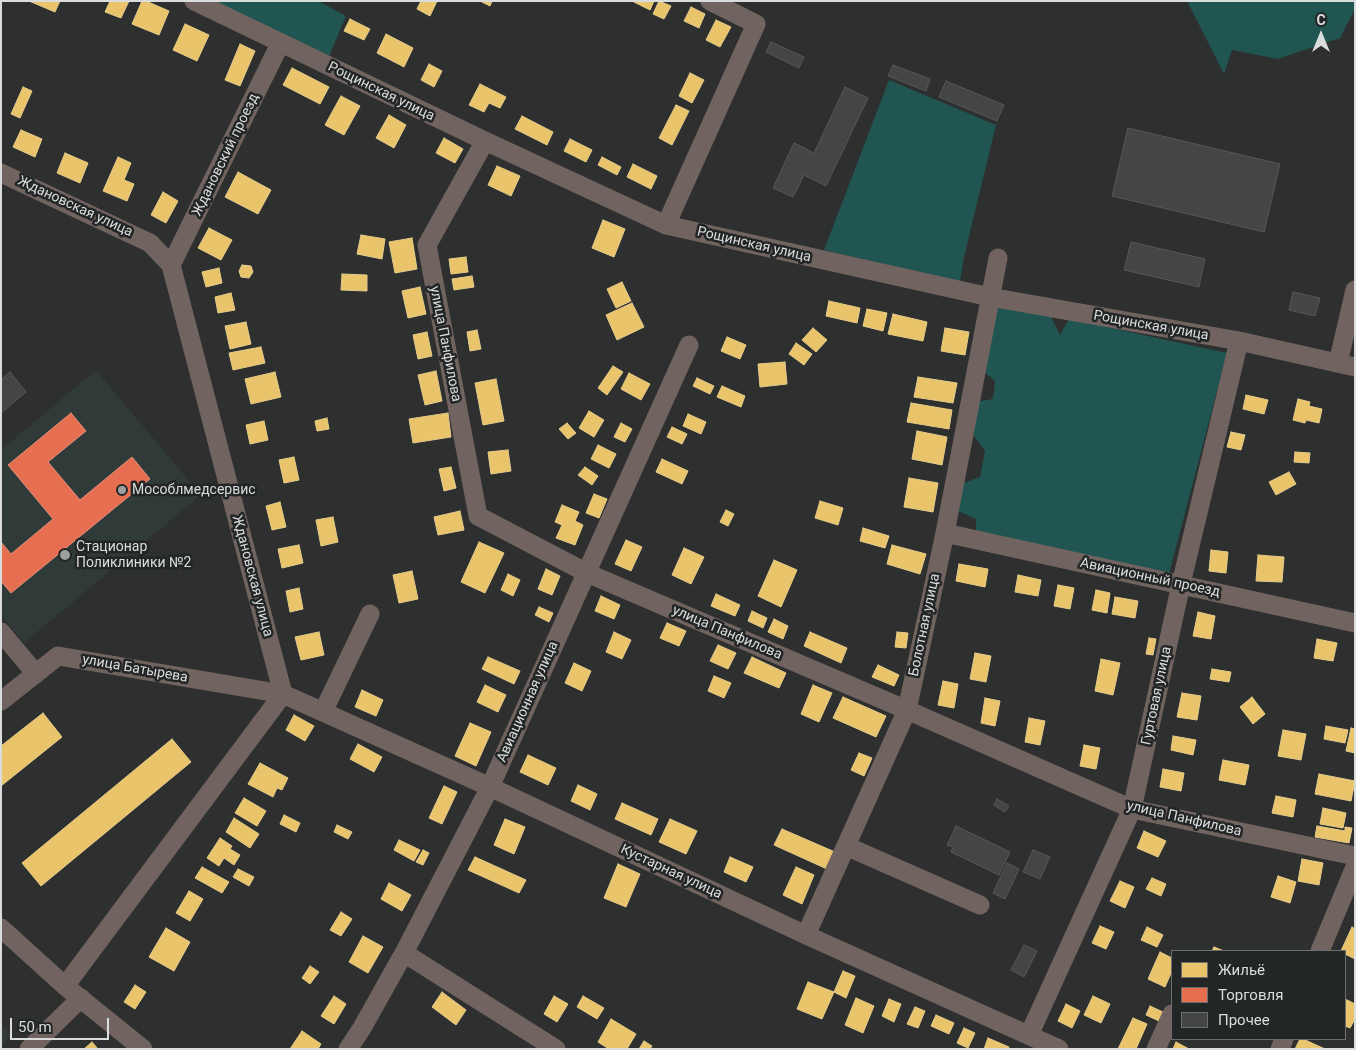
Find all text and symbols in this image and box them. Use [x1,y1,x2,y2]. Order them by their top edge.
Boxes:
north arrow [1296,10,1346,60]
text: С [1316,12,1326,28]
street label: Рощинская улица [325,59,437,125]
street label: Ждановский проезд [189,91,263,219]
street label: Ждановская улица [15,173,135,241]
street label: Рощинская улица [695,224,813,266]
street label: улица Панфилова [426,285,464,403]
street label: Рощинская улица [1092,308,1210,344]
place label: Мособлмедсервис [132,482,256,498]
marker: Мособлмедсервис [116,484,128,496]
street label: Ждановская улица [228,513,276,639]
place label: Стационар Поликлиники №2 [76,539,191,572]
marker: Стационар Поликлиники №2 [58,548,72,562]
street label: Авиационный проезд [1078,555,1222,601]
street label: Болотная улица [906,572,944,678]
street label: улица Панфилова [670,602,784,664]
street label: Авиационная улица [494,639,562,765]
street label: Гуртовая улица [1138,645,1176,747]
street label: улица Батырева [81,651,189,687]
street label: улица Панфилова [1125,798,1243,840]
street label: Кустарная улица [618,841,724,903]
legend [1171,950,1346,1040]
text: Жильё [1218,961,1265,979]
text: Торговля [1218,986,1283,1004]
scale bar [12,1008,111,1040]
text: Прочее [1218,1011,1270,1029]
text: 50 m [18,1018,52,1036]

